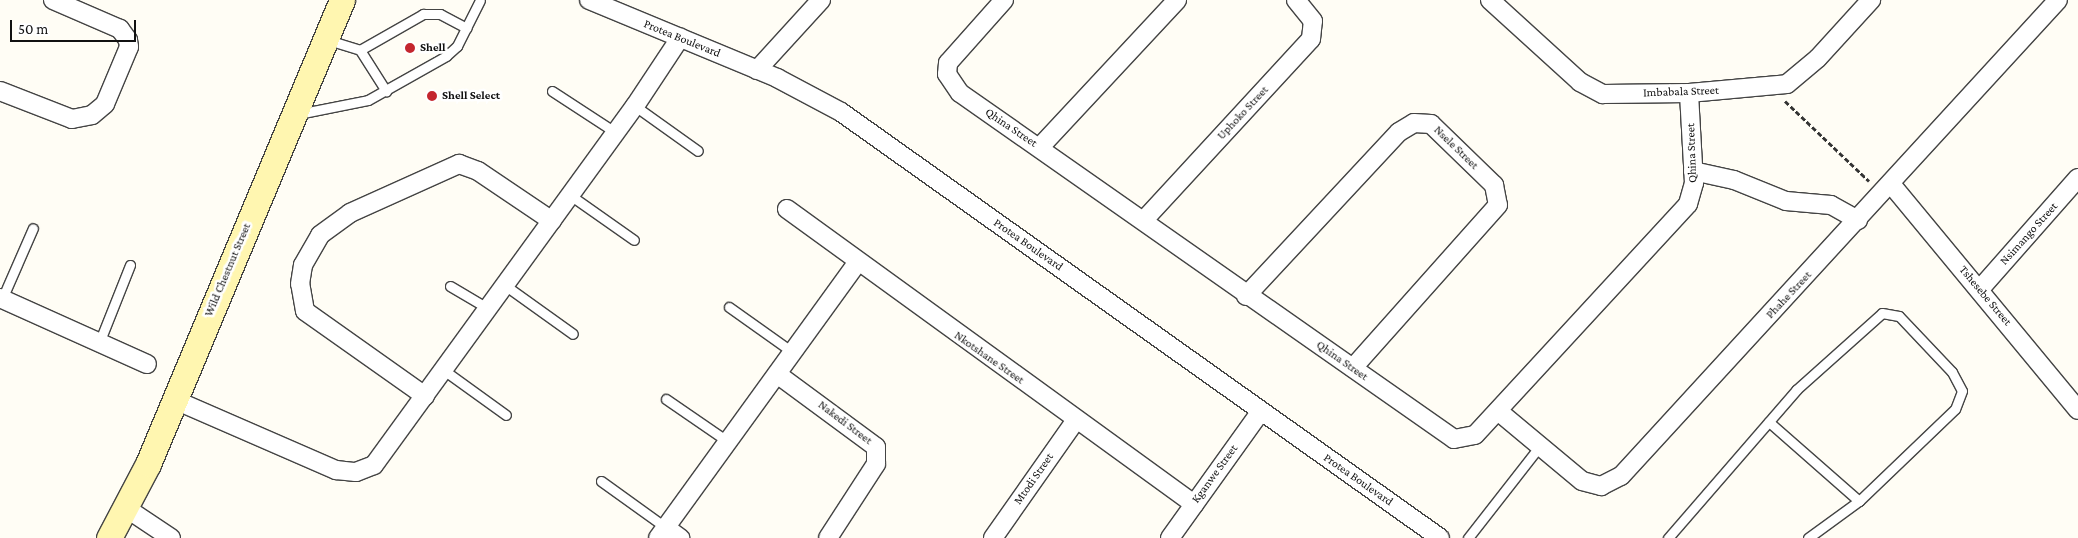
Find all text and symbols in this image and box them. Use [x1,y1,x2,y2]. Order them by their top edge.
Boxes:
scale bar [12,10,139,42]
street label: Protea Boulevard [641,17,723,61]
text: 50 m [18,21,48,37]
place label: Shell [420,41,445,55]
marker: Shell [404,42,416,54]
street label: Uphoko Street [1214,83,1272,143]
street label: Imbabala Street [1643,83,1719,101]
place label: Shell Select [442,89,500,103]
marker: Shell Select [426,90,438,102]
street label: Qhina Street [982,105,1040,151]
street label: Nsele Street [1431,123,1481,173]
street label: Qhina Street [1684,123,1700,183]
street label: Nsimango Street [1997,200,2061,268]
street label: Protea Boulevard [990,216,1066,274]
street label: Wild Chestnut Street [202,221,254,319]
street label: Tshesebe Street [1956,263,2014,329]
street label: Phahe Street [1763,268,1815,322]
street label: Nkotshane Street [951,329,1027,387]
street label: Qhina Street [1313,338,1371,384]
street label: Nakedi Street [815,398,875,448]
street label: Kganwe Street [1189,442,1241,506]
street label: Mtodi Street [1011,450,1057,508]
street label: Protea Boulevard [1320,451,1396,509]

